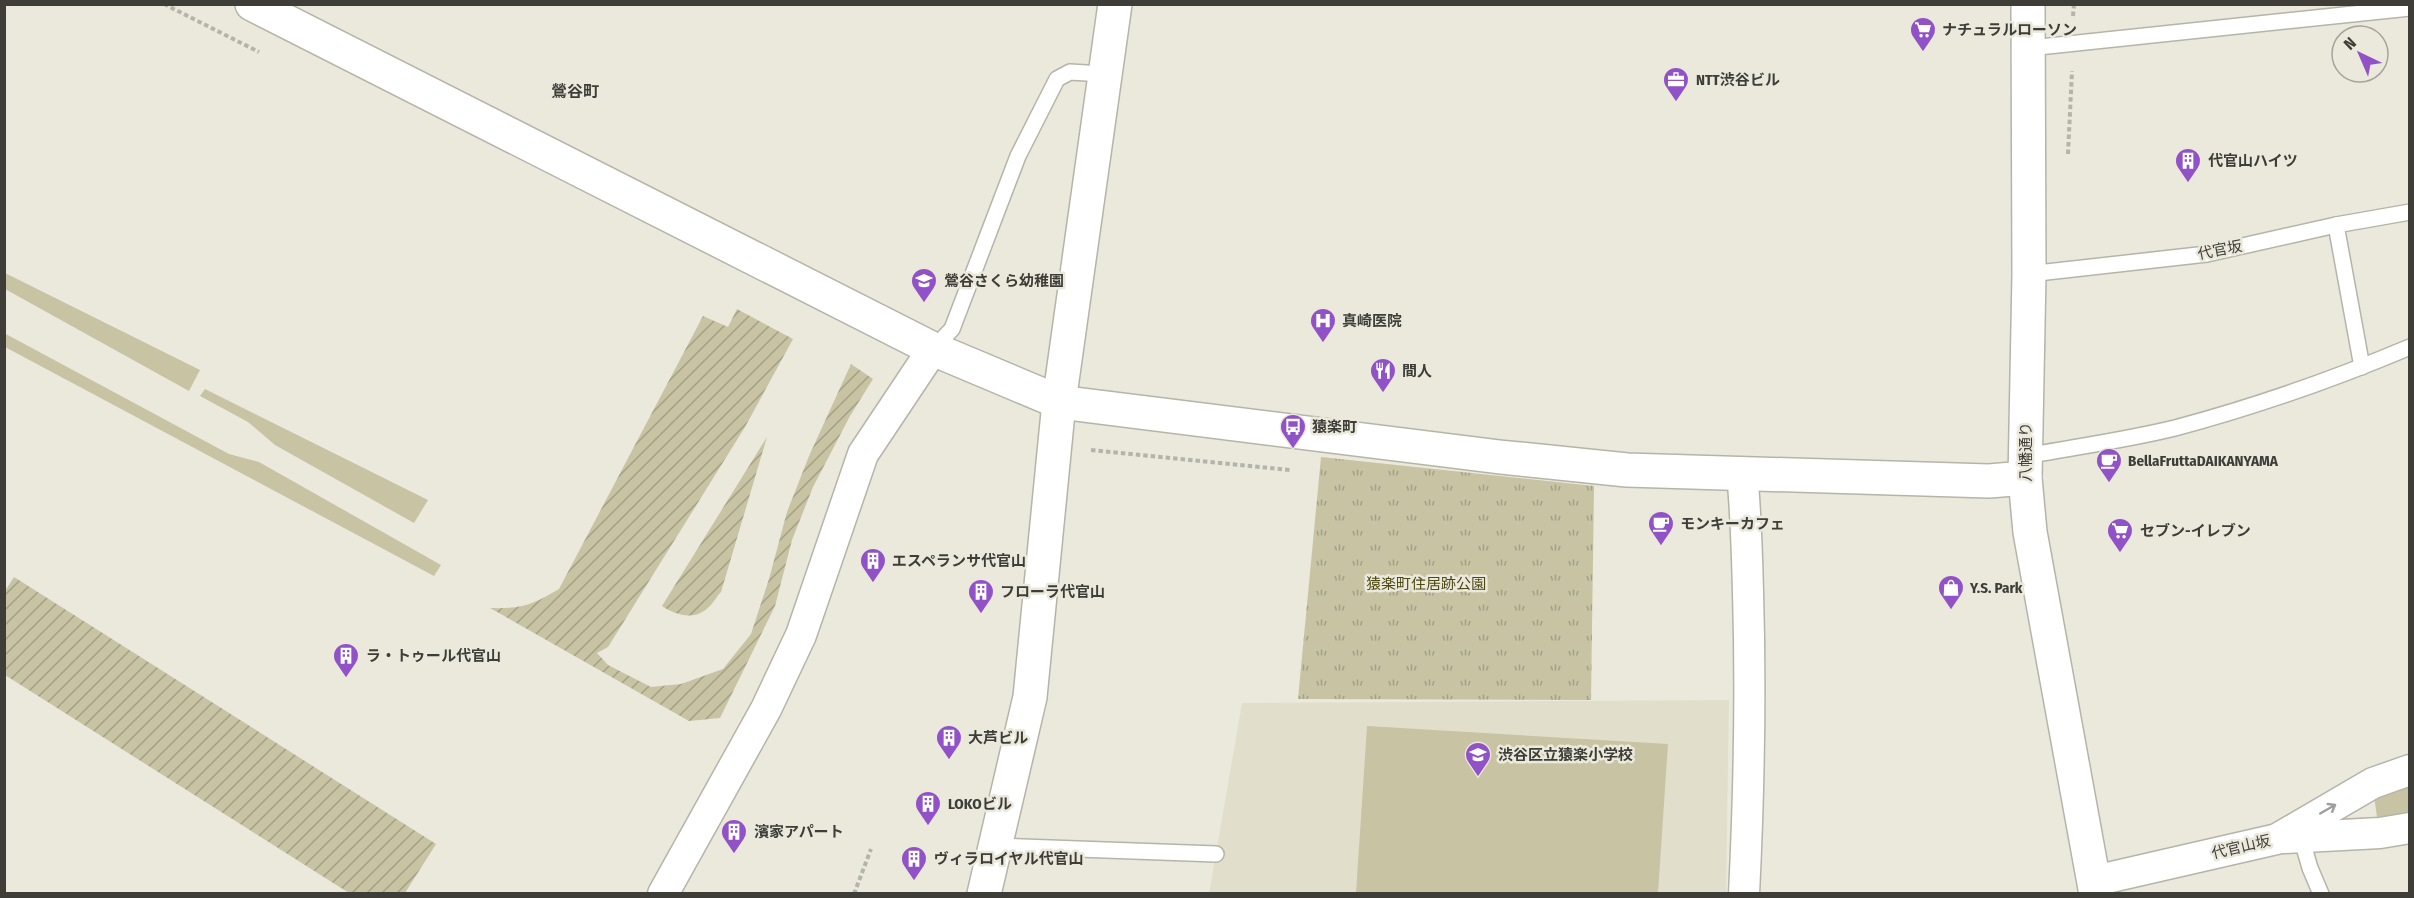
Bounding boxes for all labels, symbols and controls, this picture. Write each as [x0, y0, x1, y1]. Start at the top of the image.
supermarket icon: ナチュラルローソン [1908, 15, 1938, 53]
place label: ナチュラルローソン [1942, 21, 2077, 39]
north arrow [2330, 24, 2390, 84]
text: N [2340, 33, 2360, 54]
office icon: NTT渋谷ビル [1661, 65, 1691, 103]
place label: NTT渋谷ビル [1696, 71, 1780, 89]
district label: 鶯谷町 [551, 82, 599, 101]
building icon: 代官山ハイツ [2173, 146, 2203, 184]
place label: 代官山ハイツ [2208, 152, 2298, 170]
street label: 代官坂 [2196, 237, 2244, 263]
school or university icon: 鶯谷さくら幼稚園 [909, 266, 939, 304]
place label: 鶯谷さくら幼稚園 [944, 272, 1064, 290]
hospital icon: 真崎医院 [1308, 306, 1338, 344]
place label: 真崎医院 [1342, 312, 1402, 330]
restaurant icon: 間人 [1368, 356, 1398, 394]
place label: 間人 [1402, 362, 1432, 380]
bus stop icon: 猿楽町 [1278, 412, 1308, 450]
place label: 猿楽町 [1312, 418, 1357, 436]
street label: 八幡通り [2017, 422, 2035, 482]
cafe icon: BellaFruttaDAIKANYAMA [2094, 446, 2124, 484]
place label: BellaFruttaDAIKANYAMA [2128, 452, 2279, 470]
cafe icon: モンキーカフェ [1646, 509, 1676, 547]
place label: モンキーカフェ [1680, 515, 1785, 533]
supermarket icon: セブン-イレブン [2105, 516, 2135, 554]
place label: セブン-イレブン [2140, 522, 2251, 540]
building icon: エスペランサ代官山 [858, 546, 888, 584]
place label: エスペランサ代官山 [892, 552, 1026, 570]
shop icon: Y.S. Park [1936, 573, 1966, 611]
park label: 猿楽町住居跡公園 [1366, 575, 1486, 593]
building icon: フローラ代官山 [966, 577, 996, 615]
place label: Y.S. Park [1969, 579, 2023, 597]
place label: フローラ代官山 [1000, 583, 1105, 601]
building icon: ラ・トゥール代官山 [331, 641, 361, 679]
place label: ラ・トゥール代官山 [366, 647, 501, 665]
building icon: 大芦ビル [934, 723, 964, 761]
place label: 大芦ビル [968, 729, 1028, 747]
school or university icon: 渋谷区立猿楽小学校 [1463, 740, 1493, 778]
place label: 渋谷区立猿楽小学校 [1498, 746, 1633, 764]
building icon: LOKOビル [913, 789, 943, 827]
place label: LOKOビル [948, 795, 1012, 813]
one-way arrow [2319, 803, 2336, 815]
building icon: 濱家アパート [719, 817, 749, 855]
place label: 濱家アパート [754, 823, 844, 841]
street label: 代官山坂 [2210, 831, 2272, 863]
building icon: ヴィラロイヤル代官山 [899, 844, 929, 882]
place label: ヴィラロイヤル代官山 [934, 850, 1084, 868]

